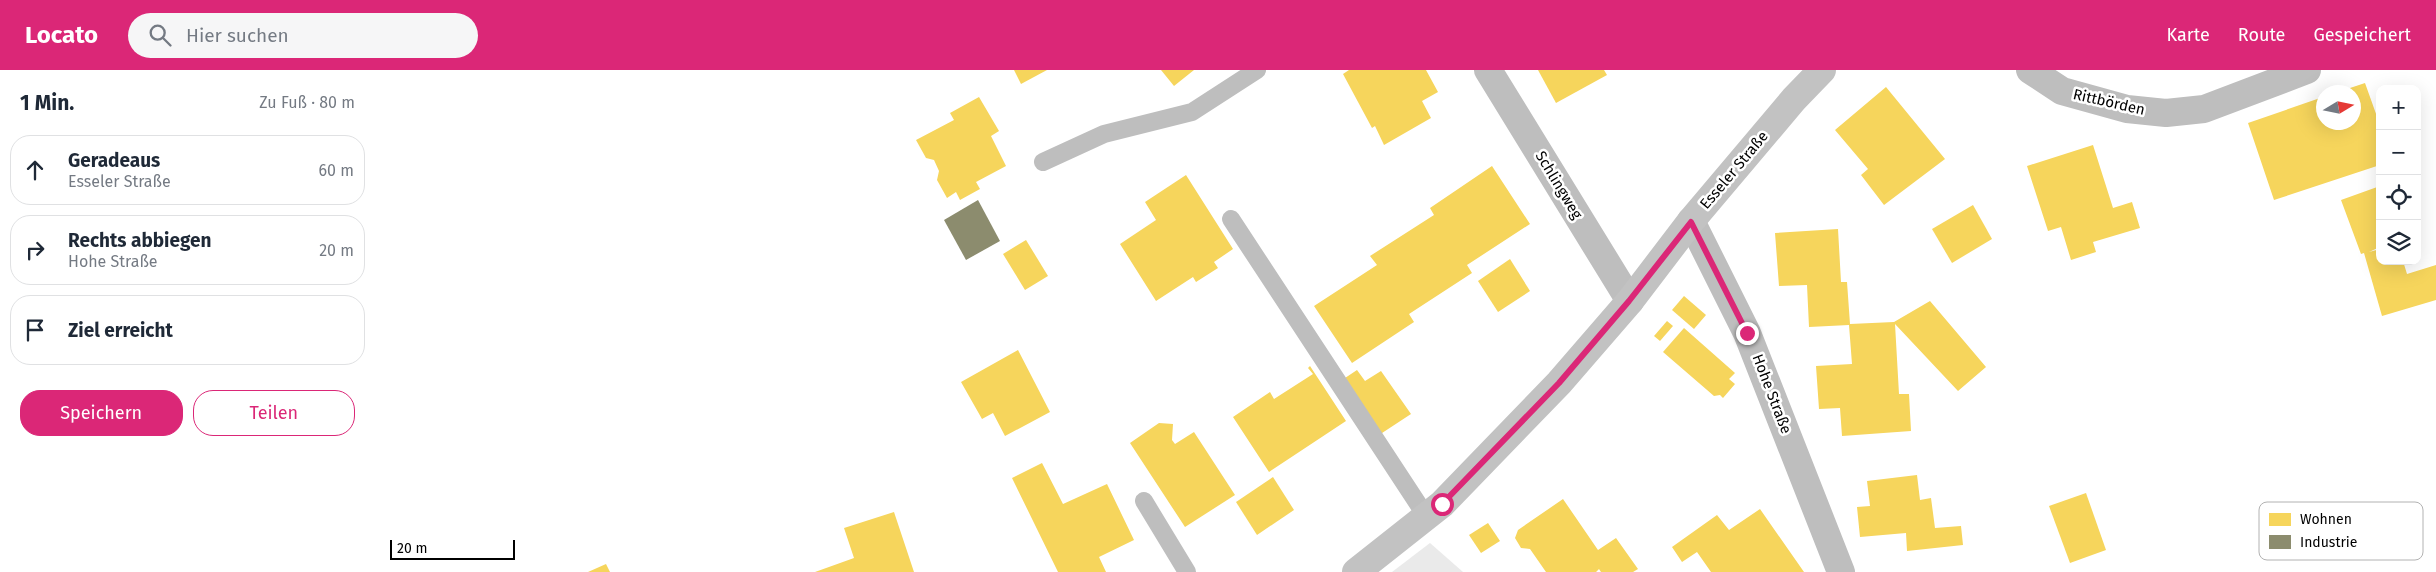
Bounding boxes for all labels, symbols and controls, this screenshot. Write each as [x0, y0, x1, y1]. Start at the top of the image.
search box [128, 13, 478, 58]
text: Locato [25, 21, 98, 49]
icon: search [146, 21, 174, 49]
text: Hier suchen [186, 24, 289, 47]
text: Karte [2167, 24, 2210, 46]
text: Route [2238, 24, 2285, 46]
text: Gespeichert [2313, 24, 2411, 46]
street label: Rittbörden [2071, 85, 2147, 119]
north arrow [2316, 85, 2361, 130]
map controls [2376, 85, 2421, 265]
button: + [2376, 85, 2421, 130]
text: 1 Min. [20, 90, 74, 116]
text: Zu Fuß · 80 m [259, 93, 355, 112]
street label: Esseler Straße [1696, 127, 1772, 213]
button: − [2376, 130, 2421, 175]
street label: Schlingweg [1532, 148, 1586, 222]
text: Geradeaus [68, 149, 160, 172]
icon: ahead [21, 156, 49, 184]
text: 60 m [319, 161, 354, 180]
text: Esseler Straße [68, 172, 171, 191]
button: locate [2376, 175, 2421, 220]
button: layers [2376, 220, 2421, 265]
text: Rechts abbiegen [68, 229, 211, 252]
icon: right [21, 236, 49, 264]
text: 20 m [319, 241, 354, 260]
text: Hohe Straße [68, 252, 158, 271]
icon: arrive [21, 316, 49, 344]
text: Ziel erreicht [68, 319, 173, 342]
route end [1736, 322, 1759, 345]
street label: Hohe Straße [1749, 352, 1795, 436]
button: Speichern [20, 390, 183, 436]
button: Teilen [193, 390, 355, 436]
route start [1431, 493, 1454, 516]
legend [2259, 502, 2423, 560]
text: Wohnen [2300, 511, 2352, 528]
text: Industrie [2300, 534, 2357, 551]
scale bar [390, 537, 515, 560]
text: 20 m [397, 540, 427, 557]

